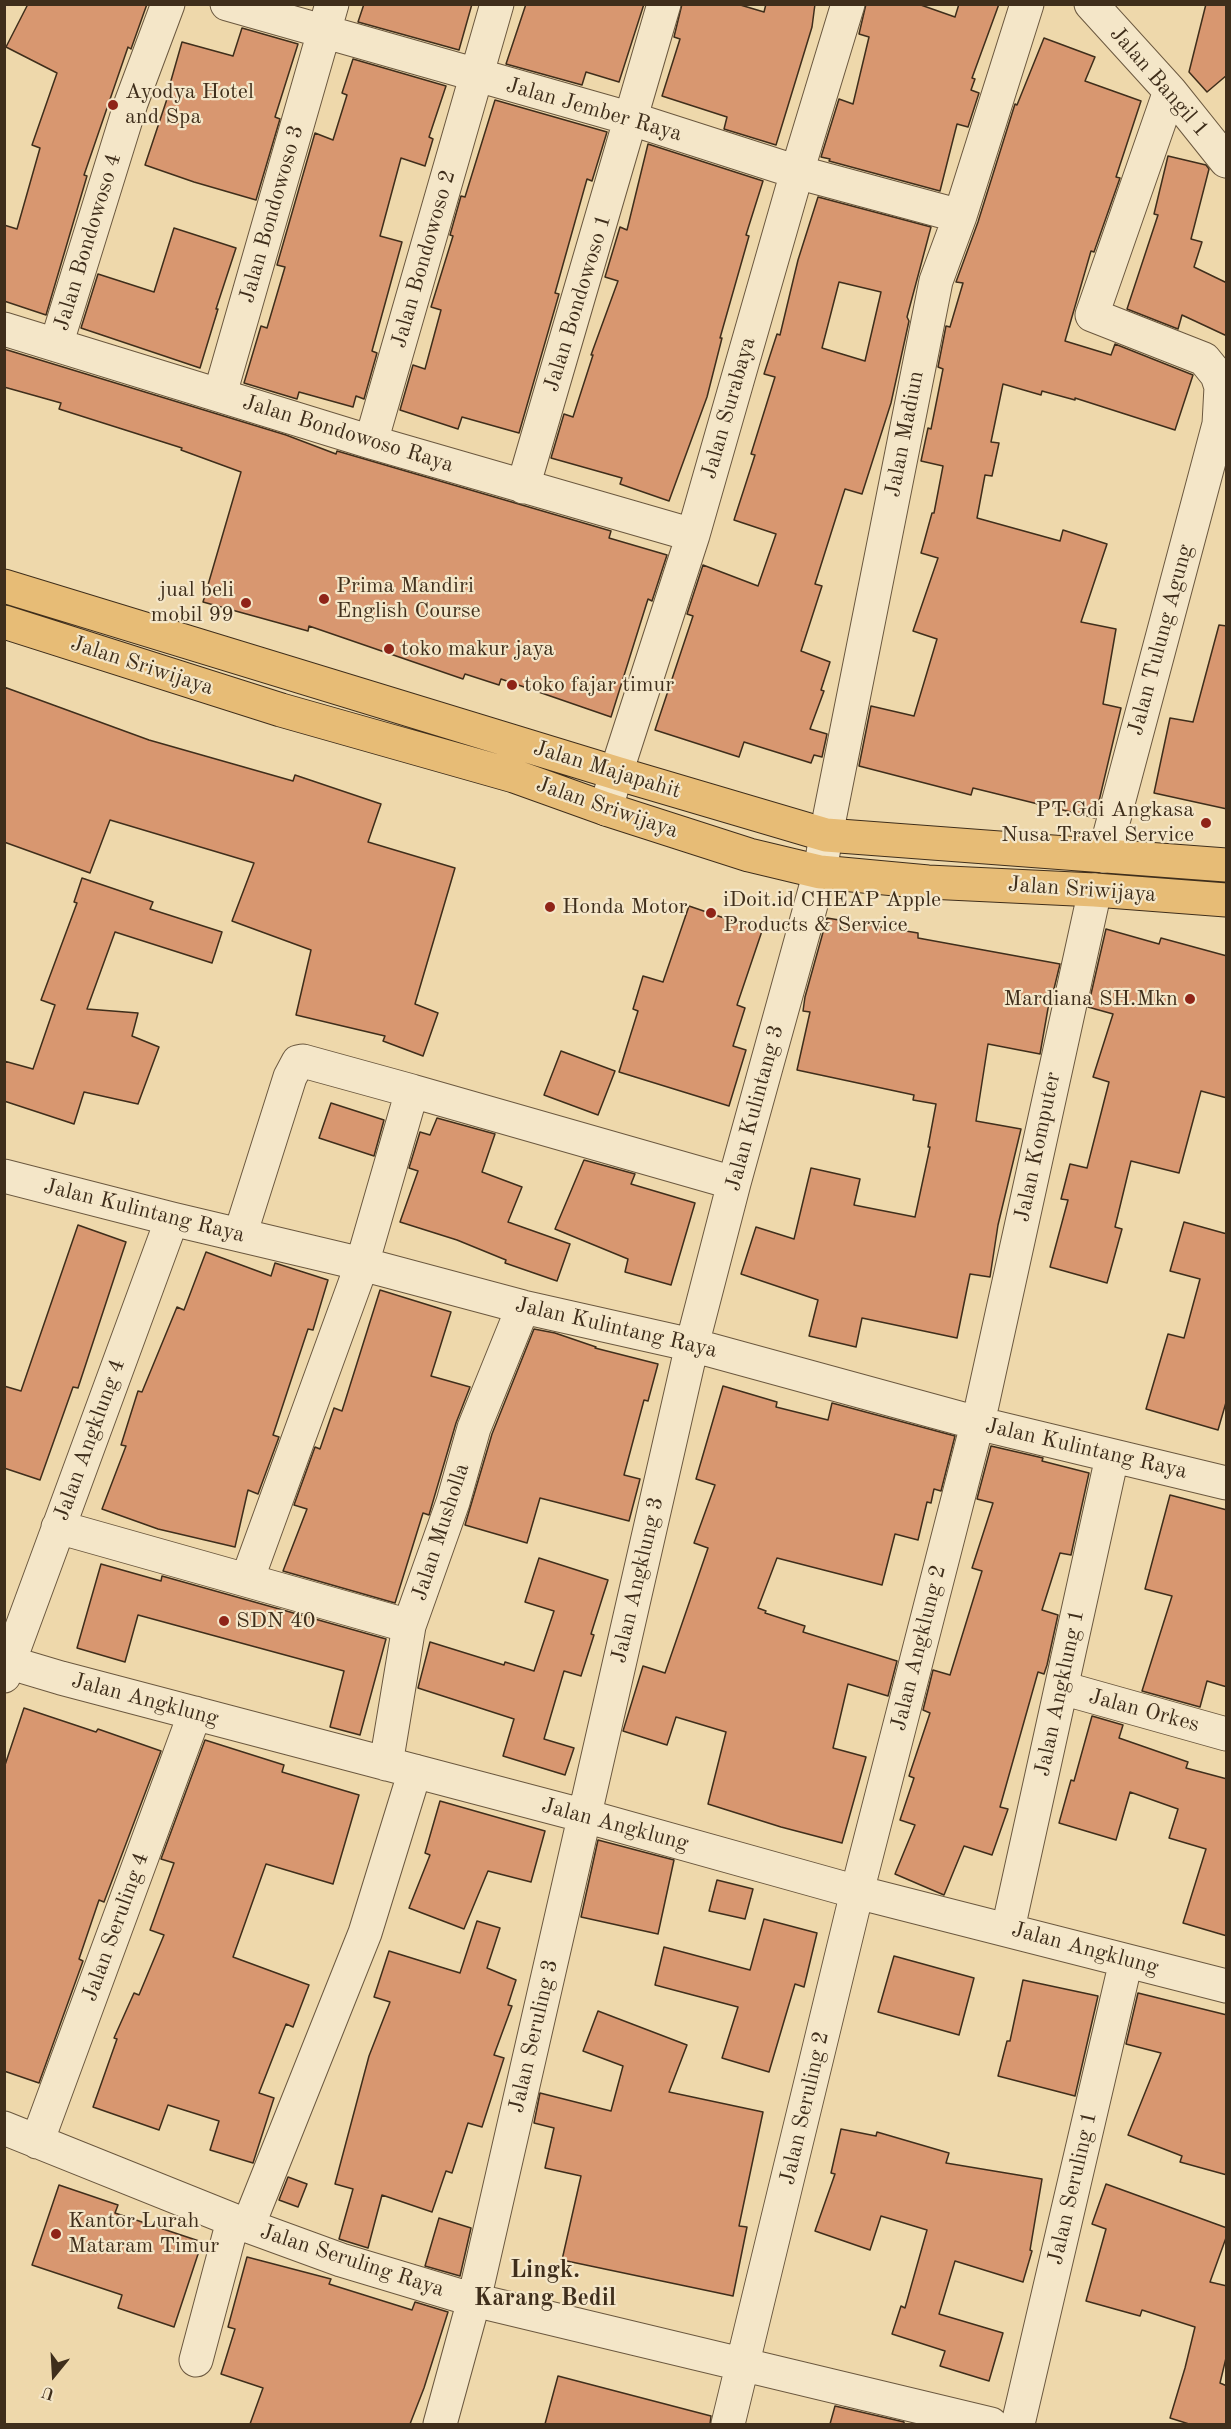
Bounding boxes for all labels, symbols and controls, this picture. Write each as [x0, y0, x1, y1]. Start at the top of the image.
street label: Jalan Bangil 1 [1104, 21, 1214, 143]
street label: Jalan Jember Raya [503, 72, 685, 148]
place label: Ayodya Hotel and Spa [125, 79, 254, 130]
marker: Ayodya Hotel and Spa [106, 98, 120, 112]
street label: Jalan Bondowoso 3 [234, 122, 310, 306]
street label: Jalan Bondowoso 4 [48, 150, 128, 334]
street label: Jalan Bondowoso 2 [386, 167, 462, 351]
street label: Jalan Bondowoso 1 [538, 211, 618, 395]
street label: Jalan Surabaya [696, 334, 762, 482]
street label: Jalan Madiun [880, 369, 930, 499]
street label: Jalan Bondowoso Raya [239, 389, 457, 479]
street label: Jalan Tulung Agung [1123, 542, 1199, 738]
place label: Prima Mandiri English Course [336, 573, 481, 624]
place label: jual beli mobil 99 [151, 577, 234, 628]
marker: Prima Mandiri English Course [317, 592, 331, 606]
marker: jual beli mobil 99 [239, 596, 253, 610]
street label: Jalan Sriwijaya [67, 630, 217, 702]
place label: toko makur jaya [401, 636, 554, 662]
marker: toko makur jaya [382, 642, 396, 656]
place label: toko fajar timur [524, 672, 674, 698]
marker: toko fajar timur [505, 678, 519, 692]
street label: Jalan Majapahit [530, 735, 684, 805]
street label: Jalan Sriwijaya [532, 771, 682, 845]
place label: PT.Gdi Angkasa Nusa Travel Service [1001, 797, 1194, 848]
marker: PT.Gdi Angkasa Nusa Travel Service [1199, 816, 1213, 830]
street label: Jalan Sriwijaya [1007, 872, 1157, 908]
place label: iDoit.id CHEAP Apple Products & Service [723, 887, 941, 938]
place label: Honda Motor [562, 894, 688, 920]
marker: Honda Motor [543, 900, 557, 914]
marker: iDoit.id CHEAP Apple Products & Service [704, 906, 718, 920]
place label: Mardiana SH.Mkn [1004, 986, 1178, 1012]
marker: Mardiana SH.Mkn [1183, 992, 1197, 1006]
street label: Jalan Kulintang 3 [720, 1022, 790, 1194]
street label: Jalan Komputer [1009, 1070, 1067, 1224]
street label: Jalan Kulintang Raya [41, 1173, 247, 1249]
street label: Jalan Kulintang Raya [513, 1292, 719, 1364]
street label: Jalan Angklung 4 [49, 1356, 131, 1524]
street label: Jalan Kulintang Raya [983, 1413, 1189, 1485]
street label: Jalan Musholla [406, 1460, 476, 1604]
street label: Jalan Angklung 3 [606, 1494, 670, 1666]
street label: Jalan Angklung 2 [886, 1562, 952, 1734]
street label: Jalan Angklung 1 [1029, 1607, 1091, 1779]
place label: SDN 40 [236, 1608, 315, 1634]
marker: SDN 40 [217, 1614, 231, 1628]
street label: Jalan Angklung [69, 1668, 221, 1732]
street label: Jalan Orkes [1086, 1684, 1202, 1738]
street label: Jalan Angklung [539, 1793, 691, 1857]
street label: Jalan Seruling 4 [77, 1849, 155, 2005]
street label: Jalan Angklung [1009, 1917, 1161, 1981]
street label: Jalan Seruling 3 [504, 1957, 564, 2115]
street label: Jalan Seruling 2 [775, 2029, 835, 2187]
street label: Jalan Seruling 1 [1043, 2109, 1103, 2267]
place label: Kantor Lurah Mataram Timur [68, 2208, 219, 2260]
street label: Jalan Seruling Raya [257, 2219, 447, 2303]
marker: Kantor Lurah Mataram Timur [49, 2227, 63, 2241]
district label: Lingk. Karang Bedil [474, 2257, 616, 2313]
north arrow [24, 2345, 84, 2405]
text: U [40, 2383, 57, 2402]

